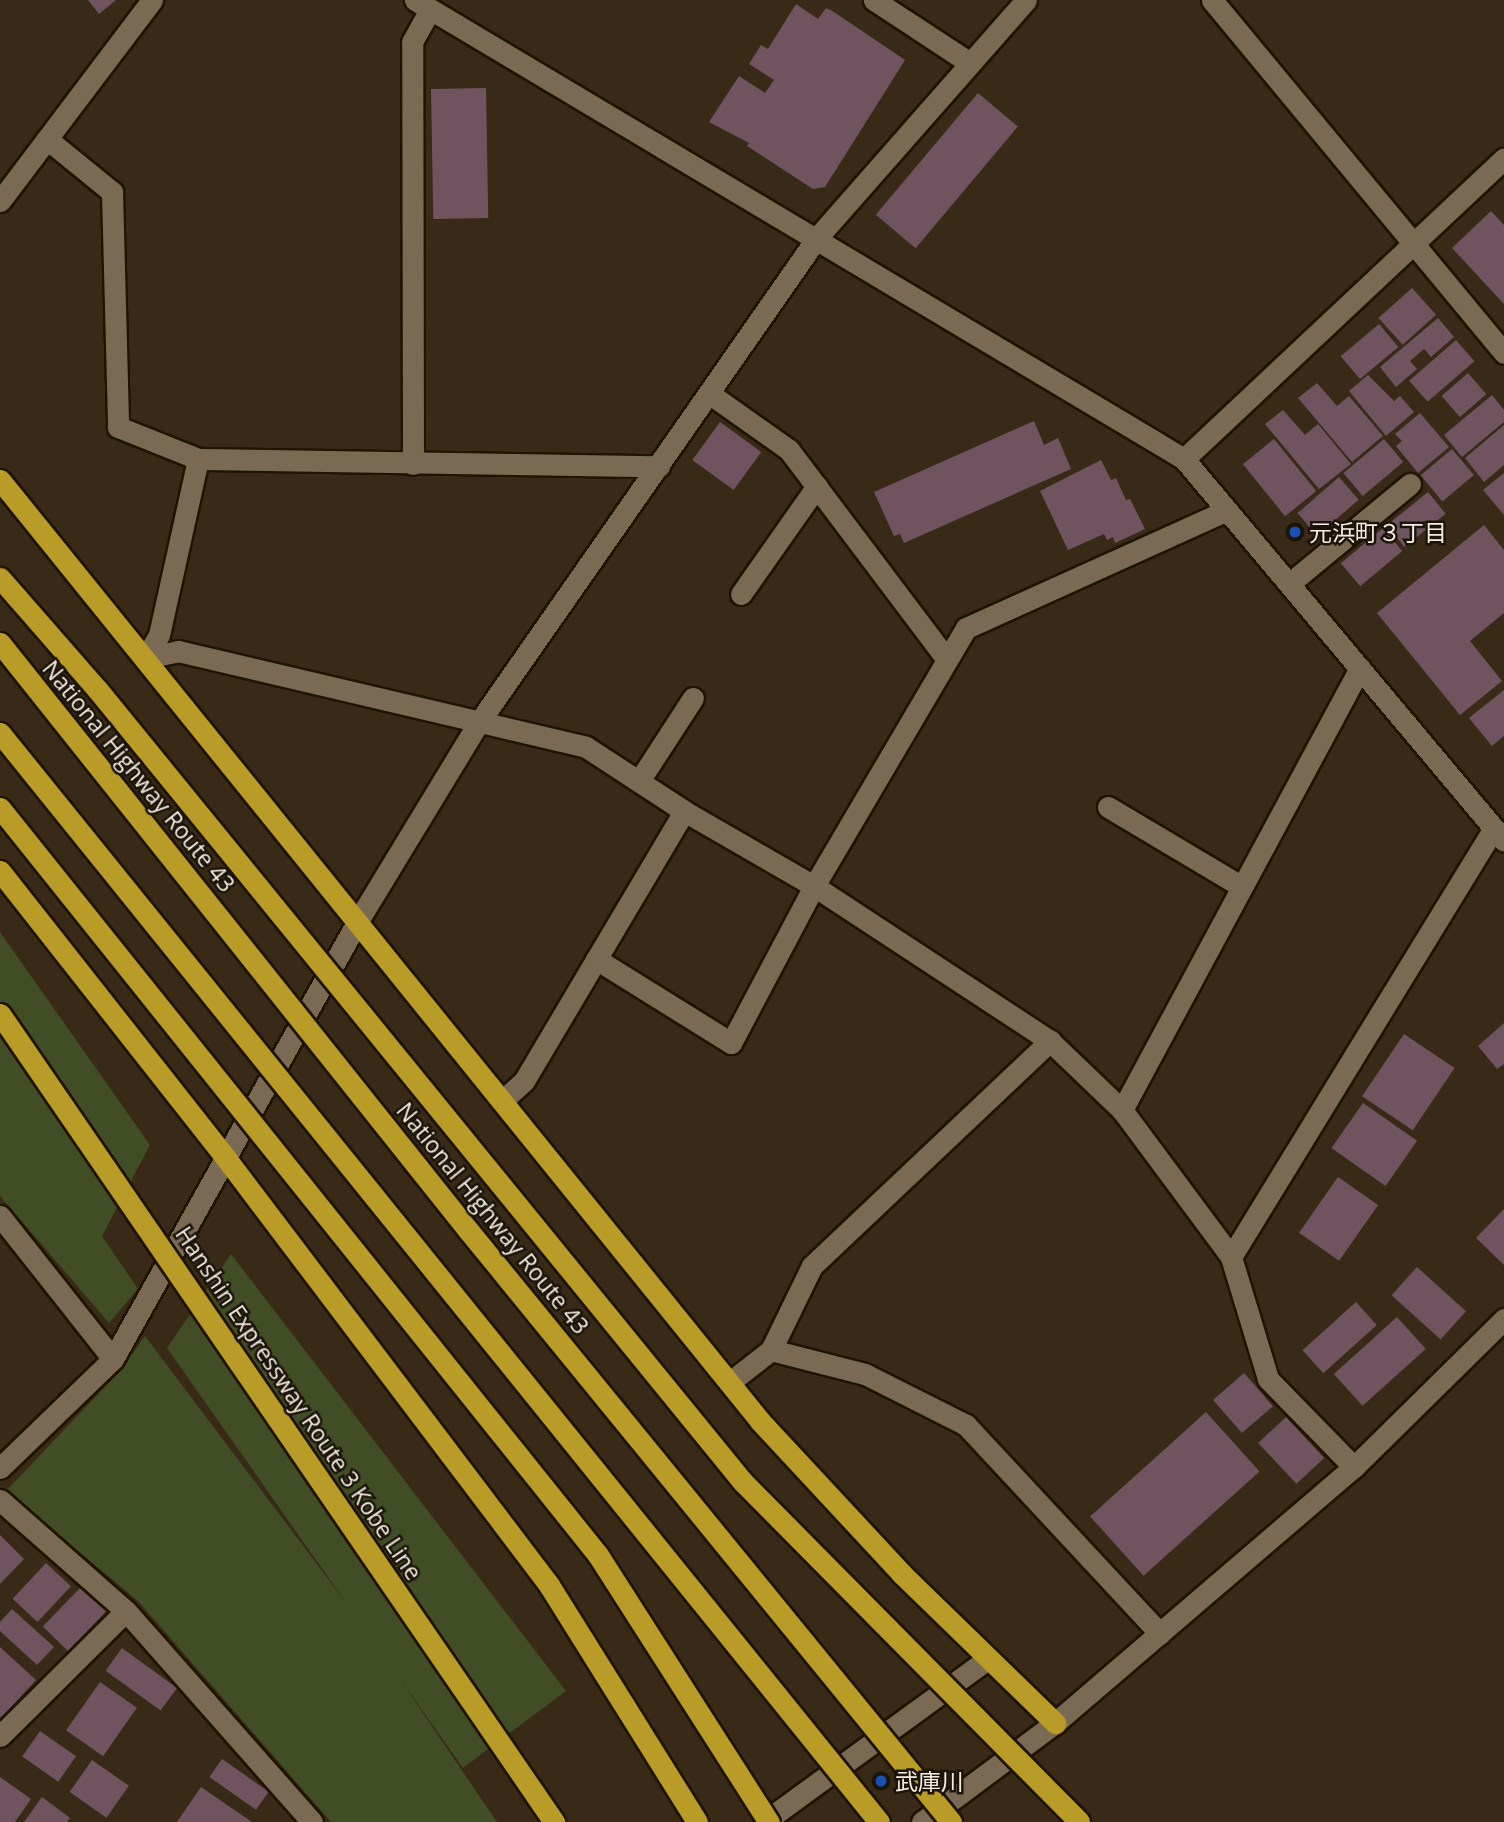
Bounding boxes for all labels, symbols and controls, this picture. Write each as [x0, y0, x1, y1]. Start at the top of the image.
place label: 元浜町３丁目 [1309, 518, 1447, 546]
marker: 元浜町３丁目 [1287, 524, 1303, 540]
street label: National Highway Route 43 [37, 655, 241, 897]
street label: National Highway Route 43 [391, 1097, 595, 1339]
street label: Hanshin Expressway Route 3 Kobe Line [170, 1221, 428, 1585]
place label: 武庫川 [895, 1767, 964, 1795]
marker: 武庫川 [873, 1773, 889, 1789]

